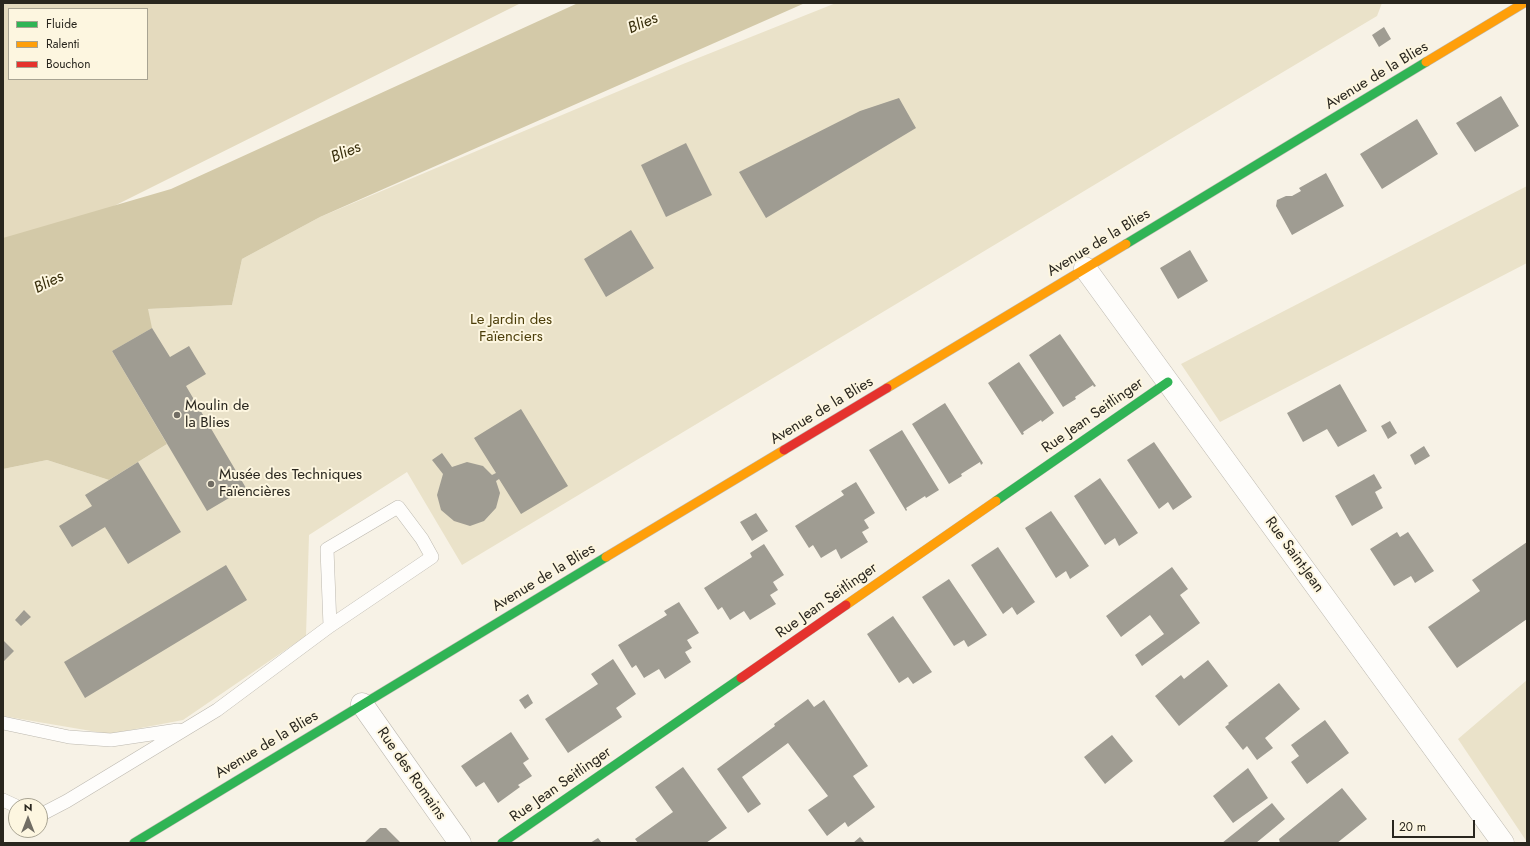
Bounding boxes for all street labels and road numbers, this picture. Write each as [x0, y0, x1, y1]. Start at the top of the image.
street label: Avenue de la Blies [1322, 38, 1432, 114]
street label: Avenue de la Blies [1044, 205, 1154, 281]
street label: Avenue de la Blies [767, 373, 877, 449]
street label: Rue Jean Seitlinger [1039, 374, 1147, 458]
street label: Rue Saint-Jean [1261, 514, 1327, 596]
street label: Avenue de la Blies [489, 540, 599, 616]
street label: Rue Jean Seitlinger [773, 559, 881, 643]
street label: Avenue de la Blies [212, 707, 322, 783]
street label: Rue des Romains [372, 724, 450, 824]
street label: Rue Jean Seitlinger [507, 743, 615, 827]

